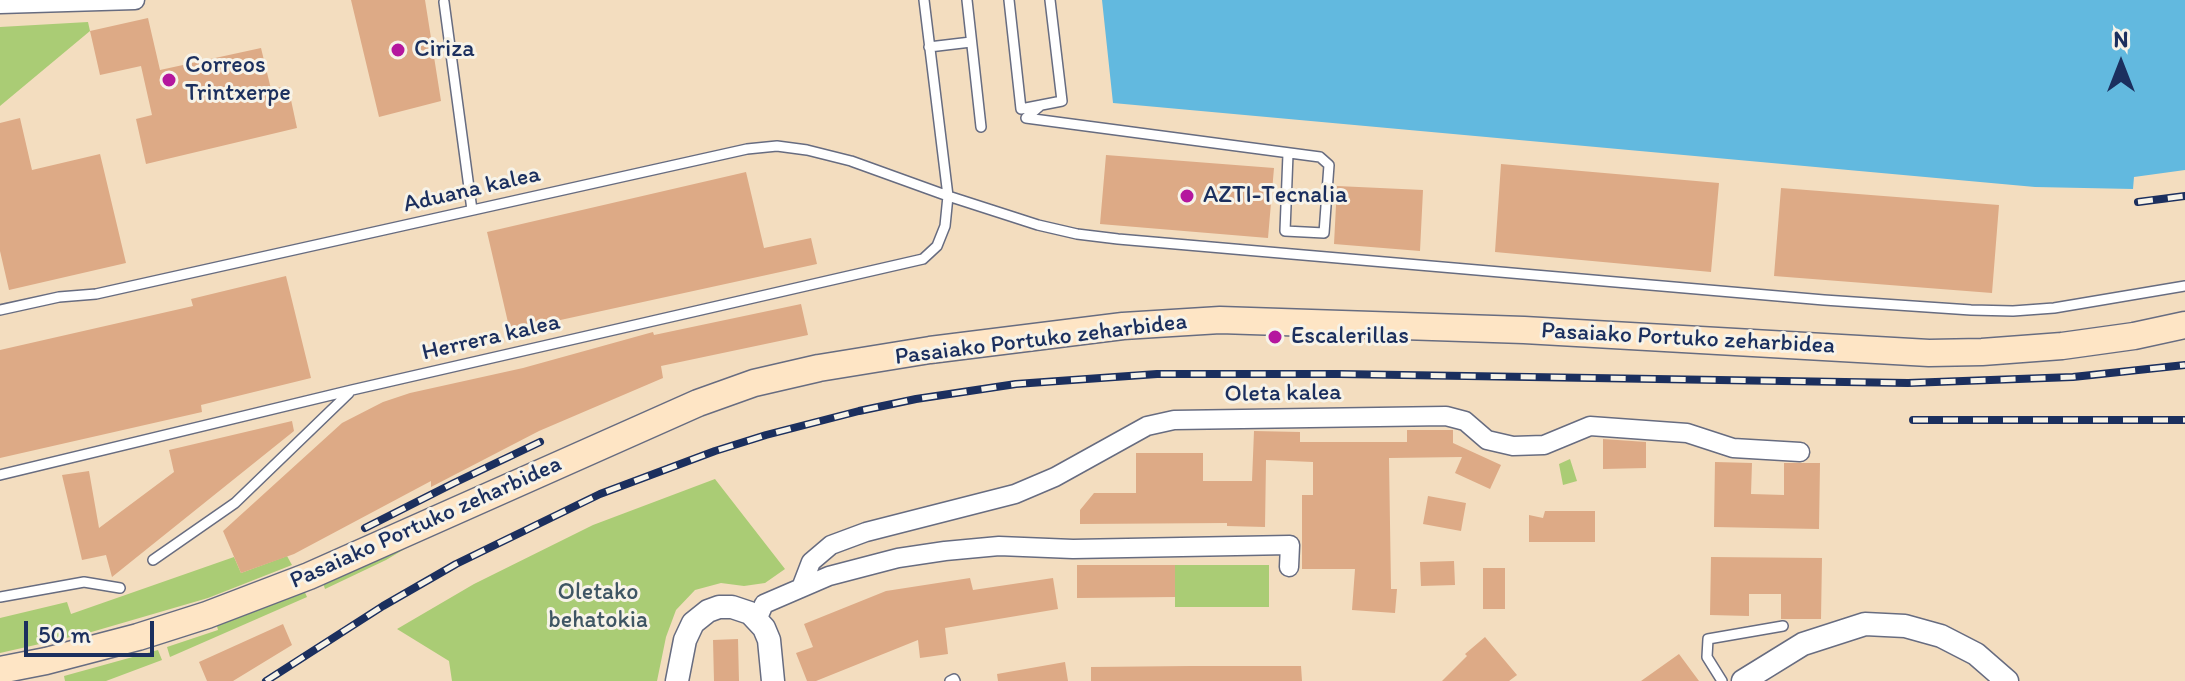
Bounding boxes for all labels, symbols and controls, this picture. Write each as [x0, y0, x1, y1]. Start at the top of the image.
north arrow [2081, 24, 2161, 104]
text: N [2114, 26, 2128, 53]
place label: Ciriza [414, 36, 475, 64]
marker: Ciriza [389, 41, 407, 59]
place label: Correos Trintxerpe [185, 52, 291, 108]
marker: Correos Trintxerpe [160, 71, 178, 89]
street label: Aduana kalea [401, 160, 543, 220]
place label: AZTI-Tecnalia [1203, 182, 1348, 210]
marker: AZTI-Tecnalia [1178, 187, 1196, 205]
street label: Herrera kalea [419, 308, 563, 368]
street label: Pasaiako Portuko zeharbidea [893, 308, 1189, 372]
street label: Pasaiako Portuko zeharbidea [1540, 317, 1836, 361]
place label: Escalerillas [1291, 323, 1409, 351]
marker: Escalerillas [1266, 328, 1284, 346]
street label: Oleta kalea [1224, 379, 1342, 409]
street label: Pasaiako Portuko zeharbidea [286, 450, 566, 596]
park label: Oletako behatokia [548, 579, 648, 635]
scale bar [28, 605, 158, 655]
text: 50 m [38, 620, 91, 649]

